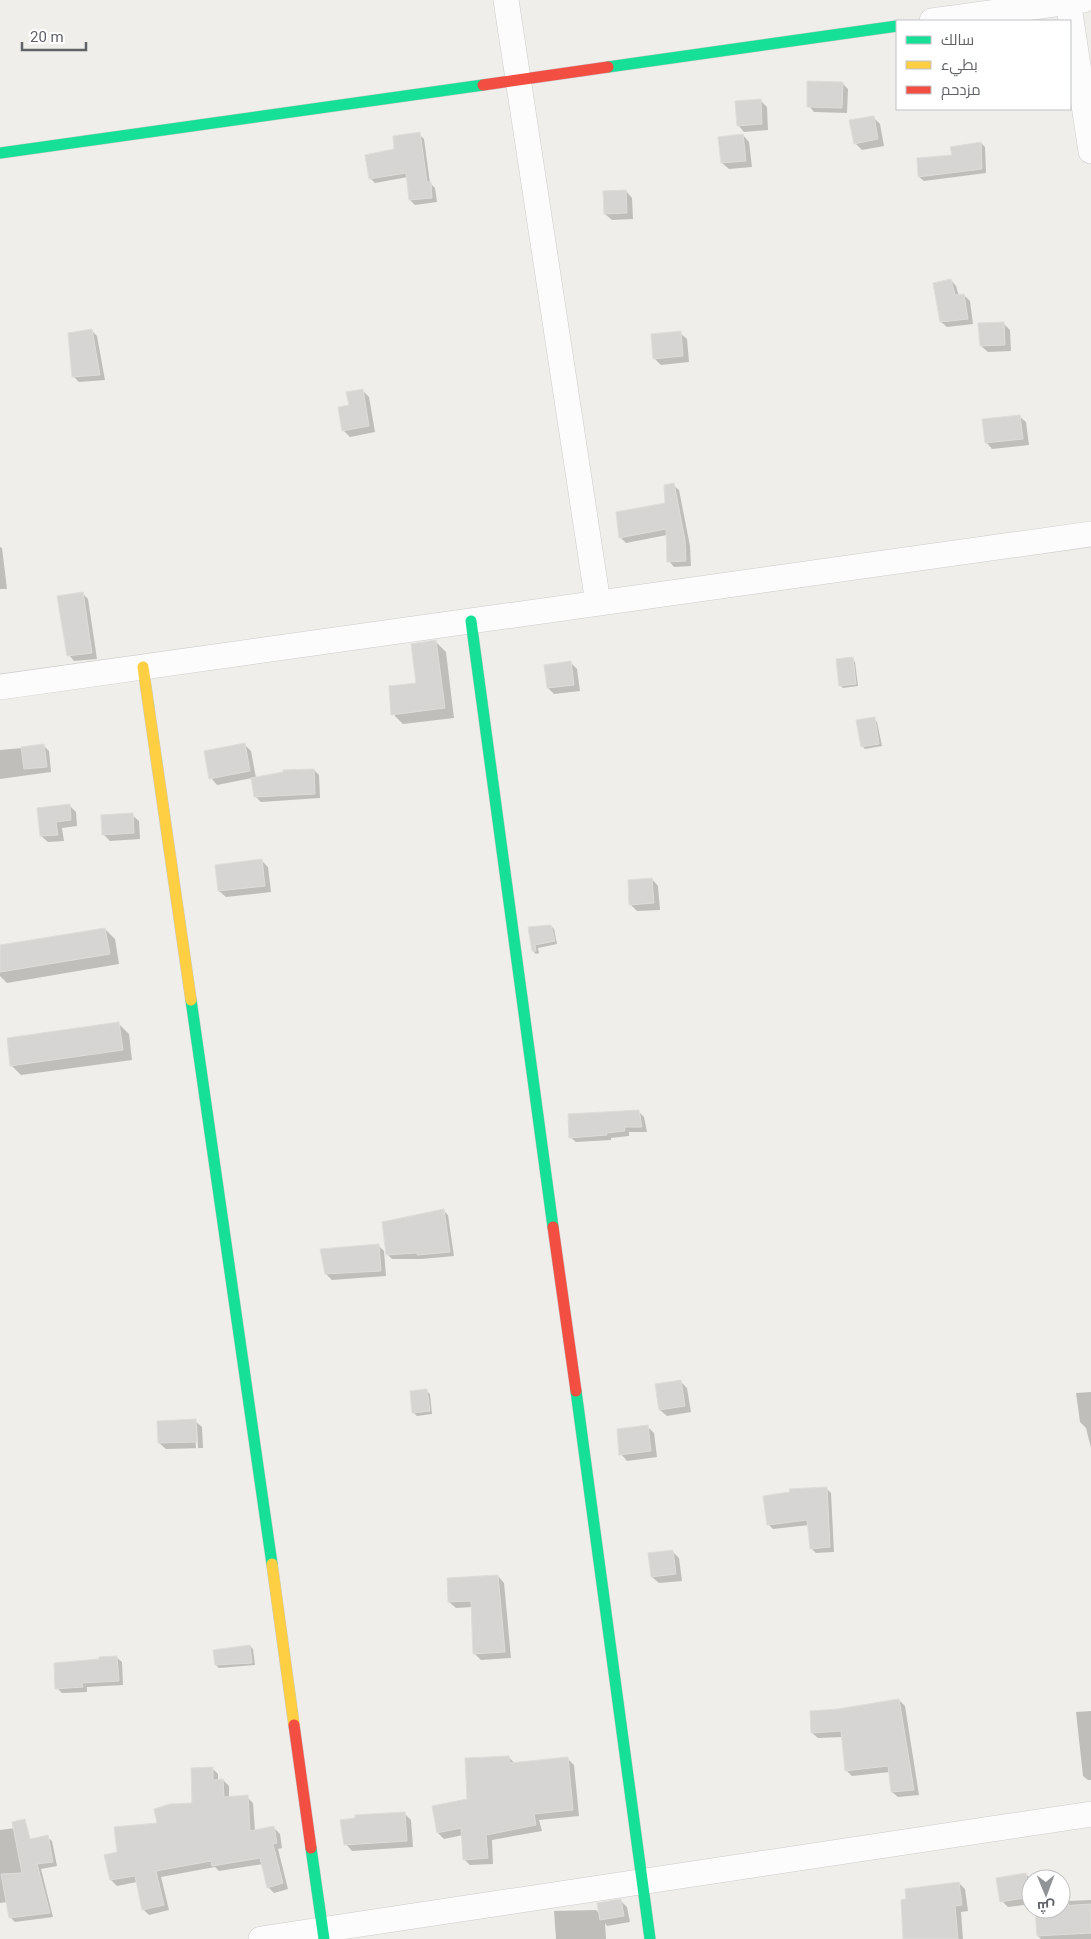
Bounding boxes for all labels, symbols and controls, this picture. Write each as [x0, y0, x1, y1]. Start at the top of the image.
scale bar [22, 20, 86, 52]
legend [896, 20, 1071, 110]
text: 20 m [30, 28, 64, 46]
text: سالك [941, 31, 974, 49]
text: بطيء [941, 56, 978, 77]
text: مزدحم [941, 81, 981, 100]
north arrow [1021, 1869, 1071, 1919]
text: ش [1037, 1898, 1055, 1915]

